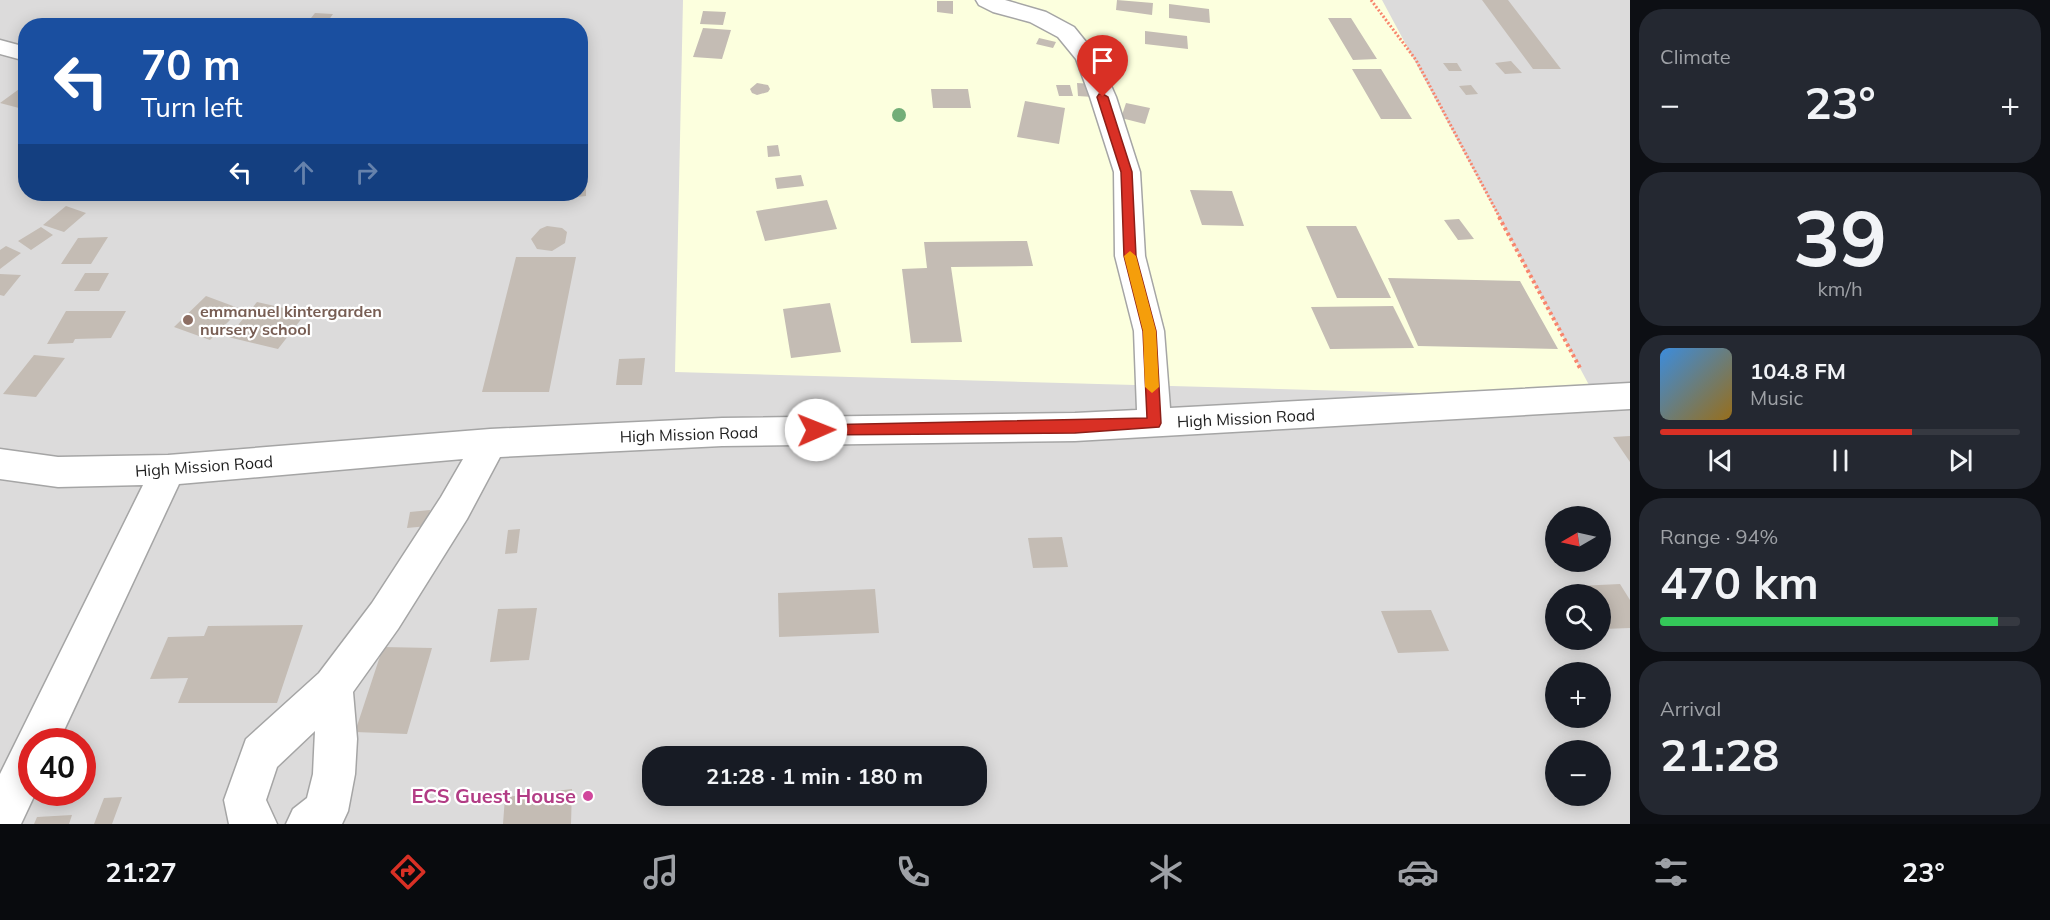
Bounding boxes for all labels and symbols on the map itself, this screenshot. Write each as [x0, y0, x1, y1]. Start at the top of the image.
pin [1077, 35, 1128, 97]
place label: emmanuel kintergarden nursery school [200, 301, 382, 339]
marker: emmanuel kintergarden nursery school [181, 313, 195, 327]
position arrow [784, 398, 848, 462]
street label: High Mission Road [1176, 404, 1316, 432]
street label: High Mission Road [619, 422, 759, 446]
street label: High Mission Road [134, 451, 274, 481]
north arrow [1545, 506, 1611, 572]
speed limit sign: 40 [18, 728, 96, 806]
place label: ECS Guest House [411, 783, 576, 808]
marker: ECS Guest House [581, 789, 595, 803]

